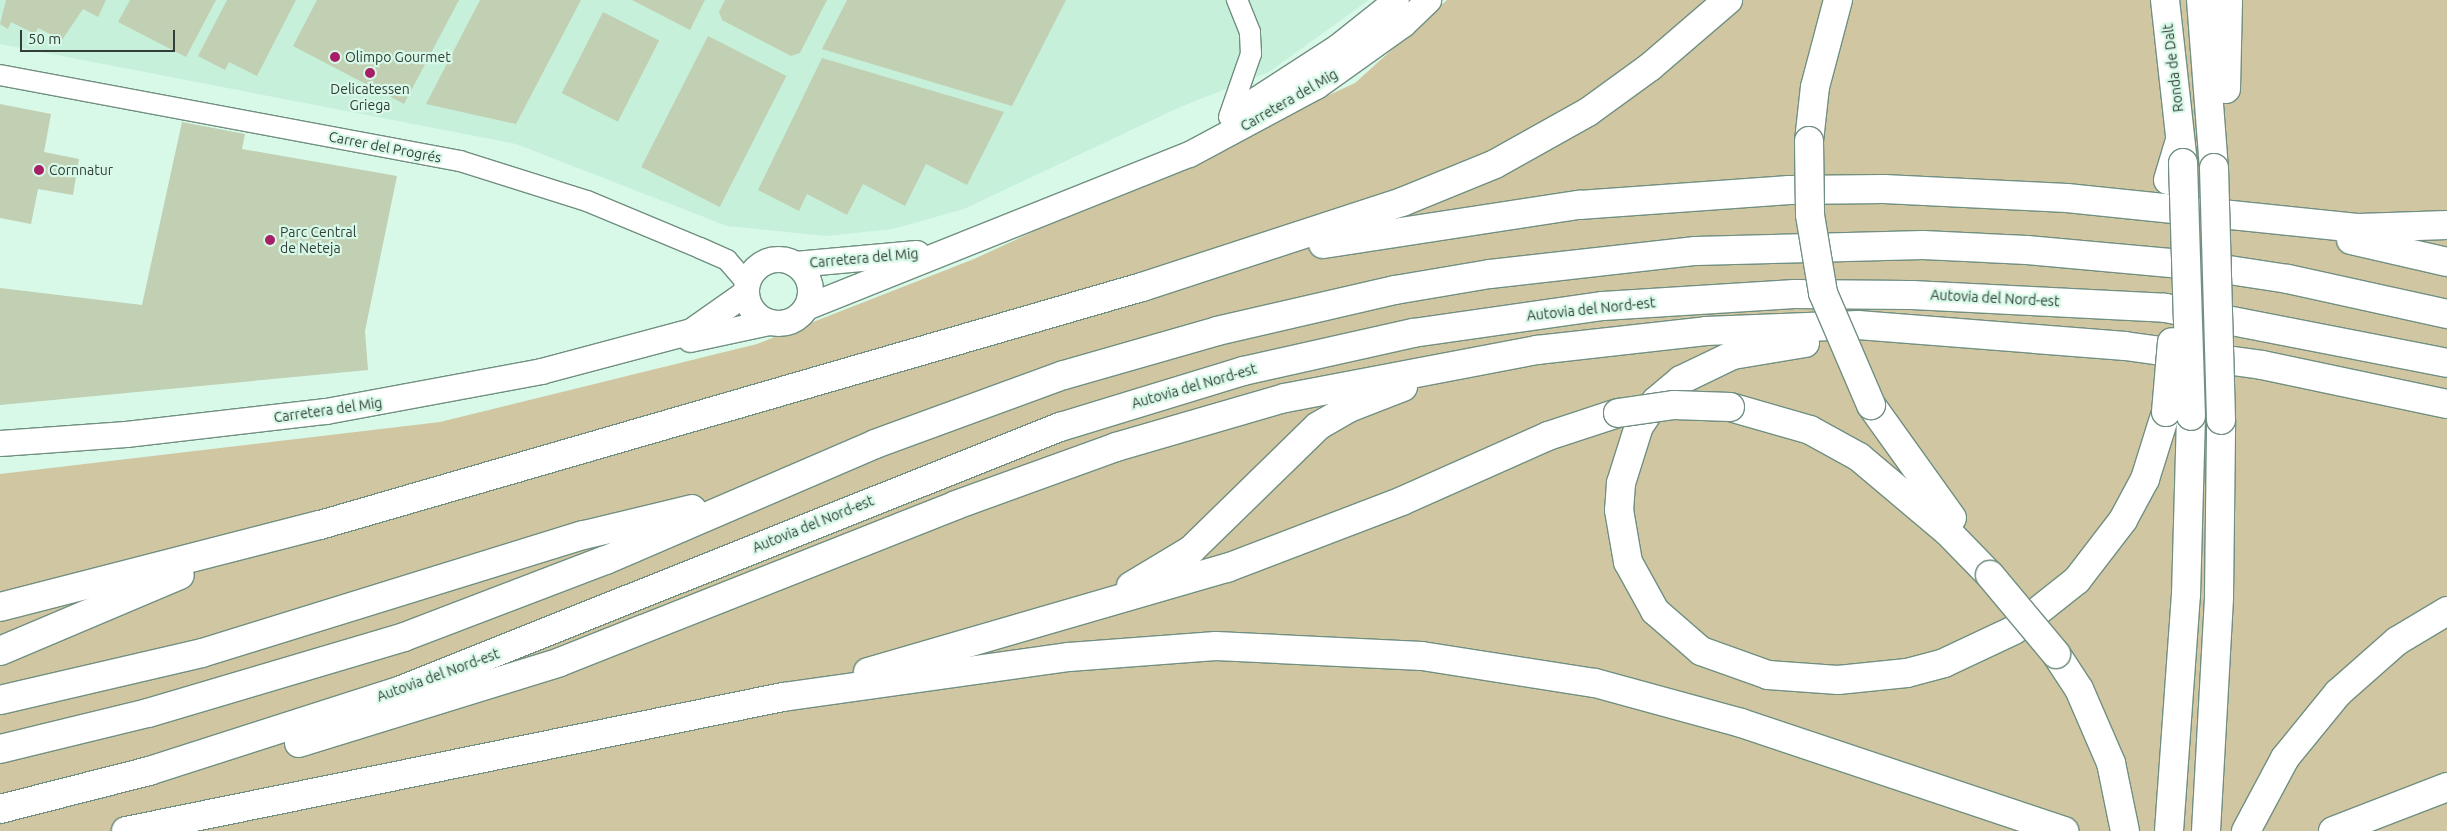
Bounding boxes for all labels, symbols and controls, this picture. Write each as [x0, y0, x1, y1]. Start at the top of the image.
scale bar [22, 20, 178, 52]
street label: Ronda de Dalt [2159, 23, 2187, 113]
text: 50 m [28, 30, 61, 47]
place label: Olimpo Gourmet [345, 49, 451, 65]
marker: Olimpo Gourmet [329, 51, 341, 63]
street label: Carretera del Mig [1237, 65, 1341, 135]
marker: Delicatessen Griega [364, 67, 376, 79]
place label: Delicatessen Griega [330, 81, 410, 114]
street label: Carrer del Progrés [327, 128, 443, 166]
place label: Cornnatur [49, 162, 113, 178]
marker: Cornnatur [33, 164, 45, 176]
place label: Parc Central de Neteja [280, 224, 356, 256]
marker: Parc Central de Neteja [264, 234, 276, 246]
street label: Carretera del Mig [809, 245, 919, 271]
street label: Autovia del Nord-est [1930, 286, 2060, 310]
street label: Autovia del Nord-est [1526, 294, 1656, 324]
street label: Autovia del Nord-est [1130, 360, 1258, 412]
street label: Carretera del Mig [273, 394, 383, 426]
street label: Autovia del Nord-est [750, 492, 876, 556]
street label: Autovia del Nord-est [374, 645, 502, 705]

